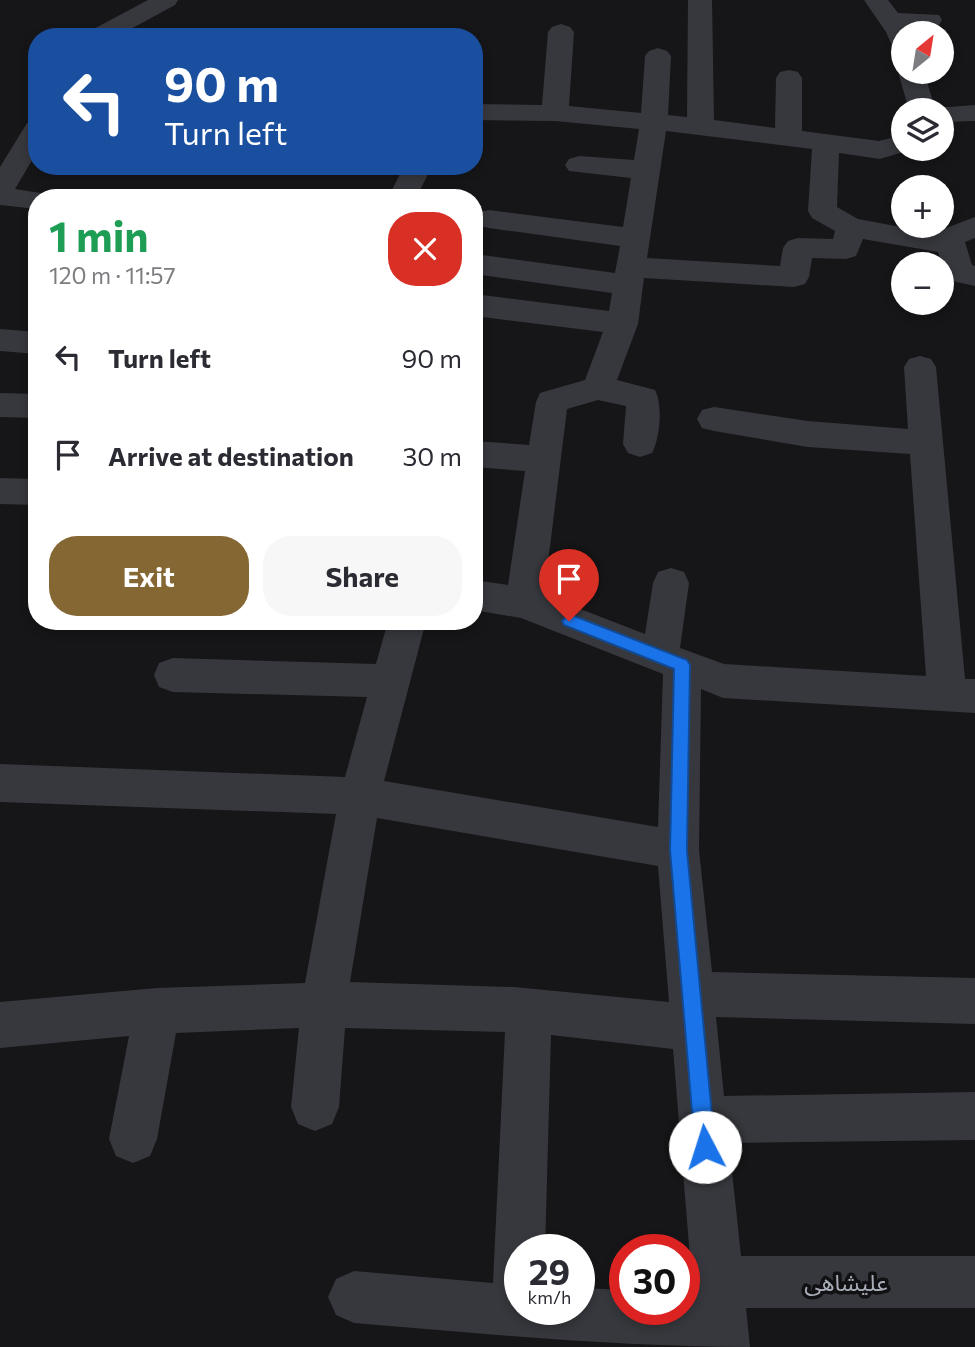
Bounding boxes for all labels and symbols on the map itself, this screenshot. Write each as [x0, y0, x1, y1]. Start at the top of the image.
north arrow [891, 21, 954, 84]
pin [539, 549, 599, 621]
position arrow [668, 1110, 742, 1184]
speed limit sign: 30 [609, 1234, 700, 1325]
street label: علیشاهی [804, 1268, 888, 1296]

